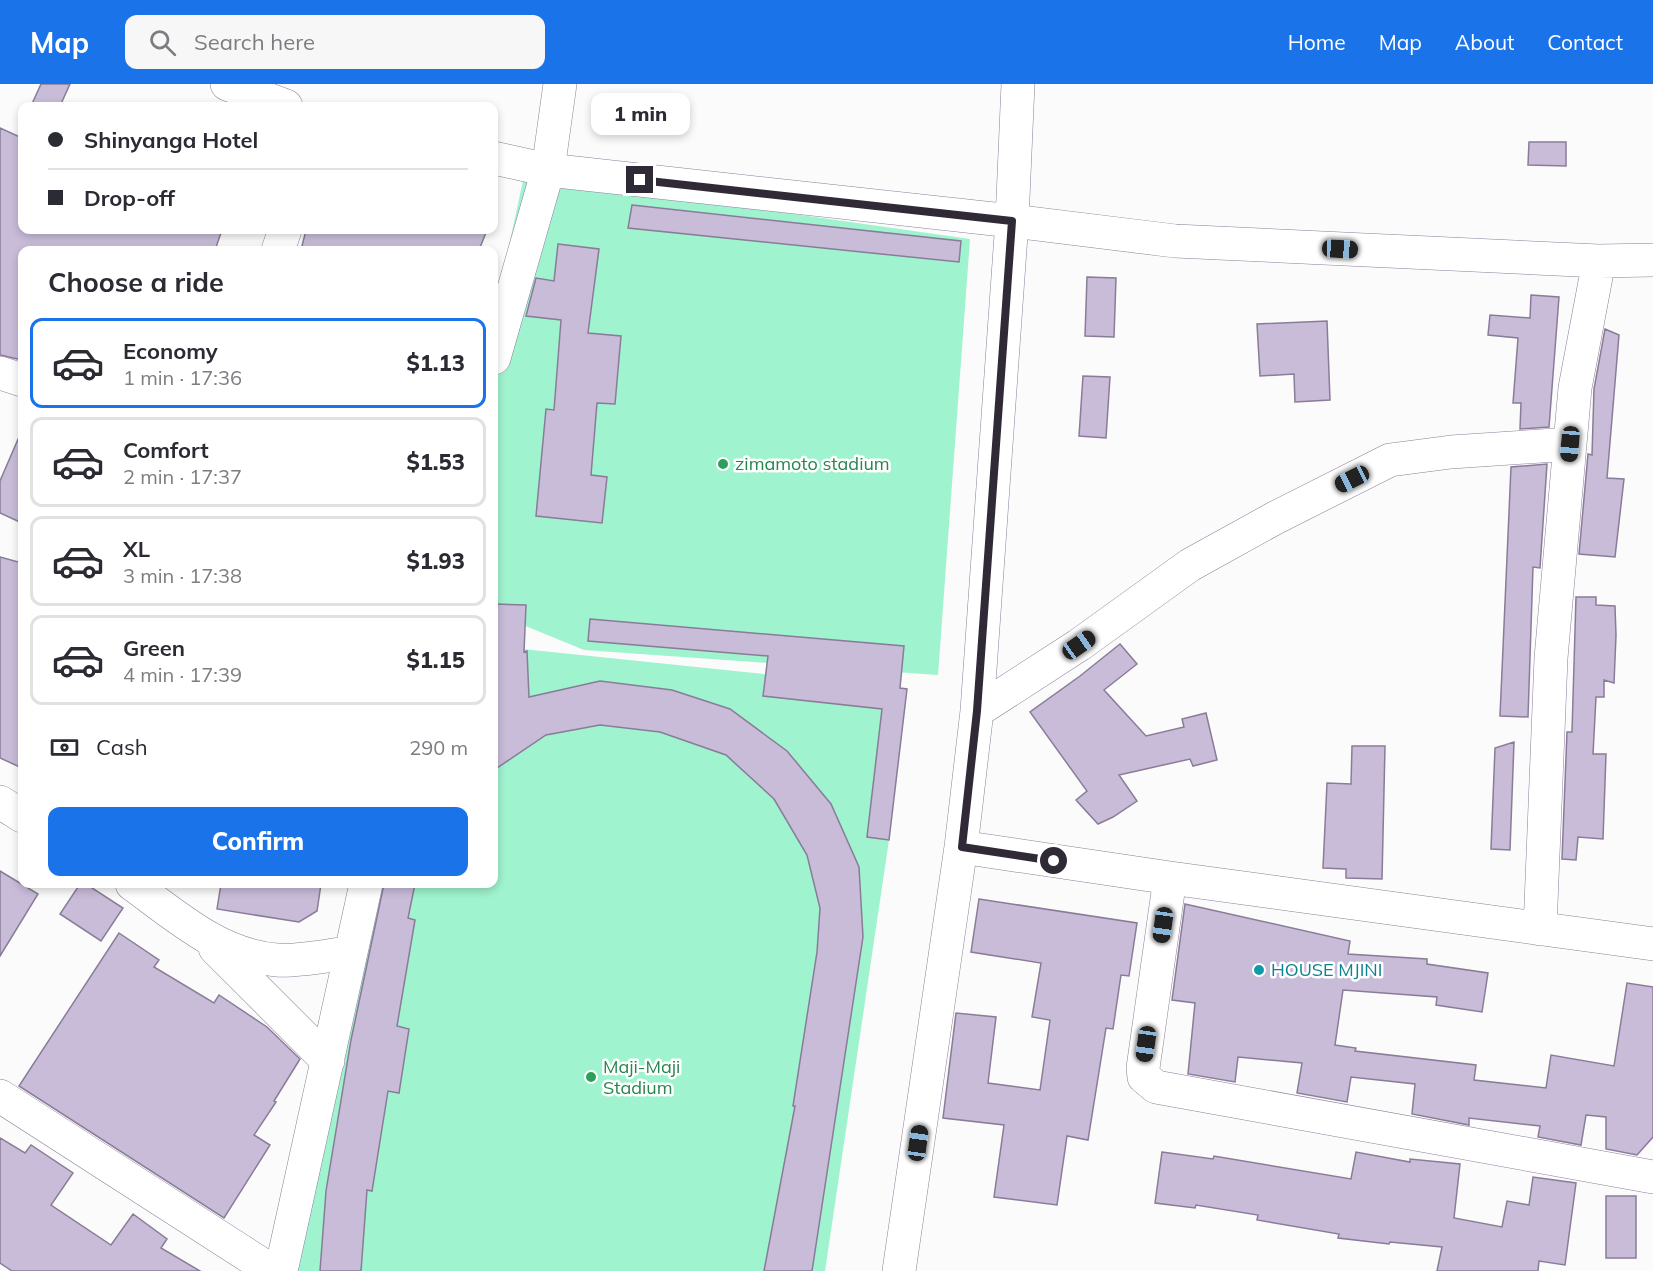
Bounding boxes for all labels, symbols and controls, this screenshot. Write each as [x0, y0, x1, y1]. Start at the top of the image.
search box [125, 15, 545, 69]
text: Map [30, 25, 89, 60]
icon: search [146, 26, 179, 59]
text: Search here [194, 28, 315, 56]
text: Home [1288, 29, 1346, 55]
text: Map [1379, 29, 1422, 55]
text: About [1455, 29, 1514, 55]
text: Contact [1547, 29, 1623, 55]
callout: 1 min [590, 93, 690, 135]
text: 1 min [614, 101, 667, 126]
text: Shinyanga Hotel [84, 126, 258, 154]
route end [626, 166, 653, 193]
text: Drop-off [84, 184, 175, 212]
car [1322, 239, 1358, 259]
text: Choose a ride [48, 265, 224, 299]
icon: car [51, 336, 105, 390]
text: Economy [123, 337, 218, 365]
text: $1.13 [406, 349, 465, 377]
text: 1 min · 17:36 [123, 365, 242, 390]
car [1559, 425, 1581, 463]
icon: car [51, 435, 105, 489]
text: Comfort [123, 436, 209, 464]
text: $1.53 [406, 448, 465, 476]
place label: zimamoto stadium [735, 452, 890, 475]
marker: zimamoto stadium [716, 457, 730, 471]
car [1332, 463, 1372, 495]
text: 2 min · 17:37 [123, 464, 242, 489]
icon: car [51, 534, 105, 588]
text: XL [123, 535, 150, 563]
text: $1.93 [406, 547, 465, 575]
text: 3 min · 17:38 [123, 563, 242, 588]
car [1059, 627, 1099, 663]
icon: car [51, 633, 105, 687]
text: Green [123, 634, 185, 662]
text: $1.15 [406, 646, 465, 674]
text: 4 min · 17:39 [123, 662, 242, 687]
icon: cash [48, 731, 81, 764]
text: Cash [96, 733, 148, 761]
text: 290 m [409, 735, 468, 760]
button: Confirm [48, 807, 468, 876]
route start [1040, 847, 1067, 874]
car [1152, 906, 1174, 944]
place label: HOUSE MJINI [1271, 958, 1382, 981]
marker: HOUSE MJINI [1252, 963, 1266, 977]
car [1135, 1025, 1157, 1063]
place label: Maji-Maji Stadium [603, 1055, 680, 1099]
marker: Maji-Maji Stadium [584, 1070, 598, 1084]
car [907, 1124, 929, 1162]

